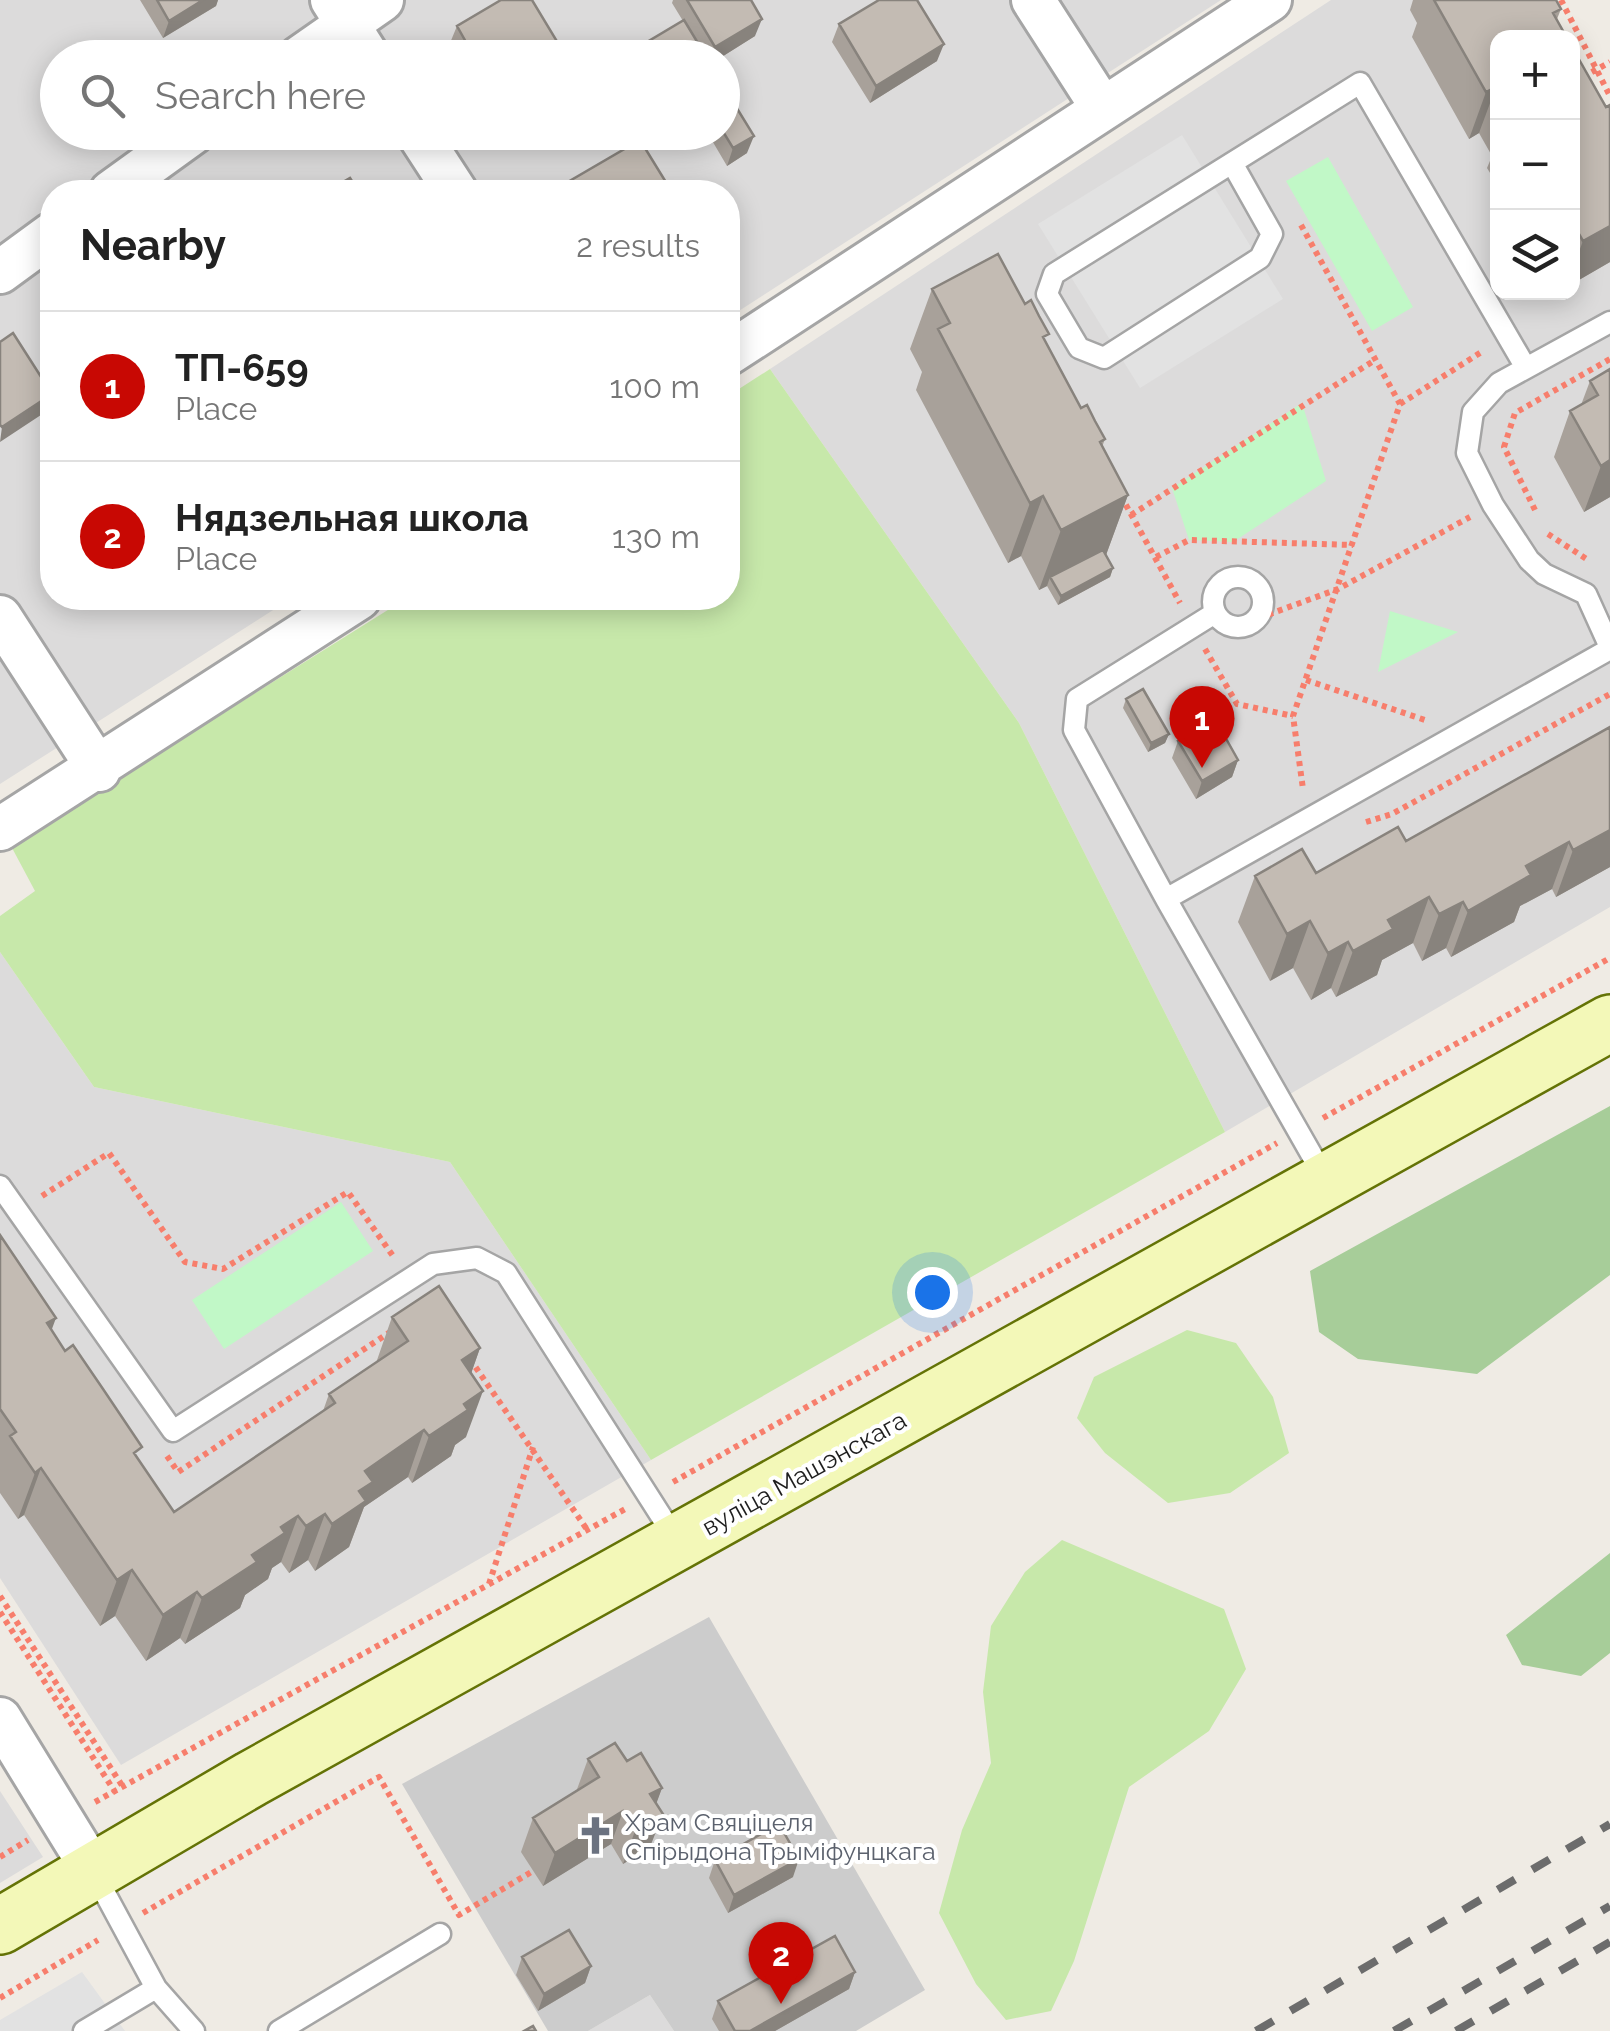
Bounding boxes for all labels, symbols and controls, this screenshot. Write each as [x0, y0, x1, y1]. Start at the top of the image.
map controls [1490, 30, 1580, 300]
button: + [1490, 30, 1580, 120]
search box [40, 40, 740, 150]
icon: search [75, 68, 130, 123]
text: Search here [155, 73, 366, 118]
button: − [1490, 120, 1580, 210]
button: layers [1490, 210, 1580, 300]
text: Nearby [80, 221, 226, 270]
text: 2 results [576, 227, 700, 264]
text: ТП-659 [175, 345, 309, 390]
text: 1 [105, 368, 120, 405]
text: 100 m [610, 368, 700, 405]
text: Place [175, 390, 257, 427]
text: Нядзельная школа [175, 495, 529, 540]
text: 2 [103, 518, 122, 555]
text: 130 m [612, 518, 700, 555]
text: Place [175, 540, 257, 577]
pin: 1 [1170, 686, 1234, 768]
your location [907, 1267, 958, 1318]
street label: вуліца Машэнскага [697, 1404, 911, 1542]
place label: Храм Свяціцеля Спірыдона Трыміфунцкага [625, 1807, 936, 1866]
church icon: Храм Свяціцеля Спірыдона Трыміфунцкага [574, 1815, 616, 1857]
pin: 2 [748, 1922, 814, 2004]

